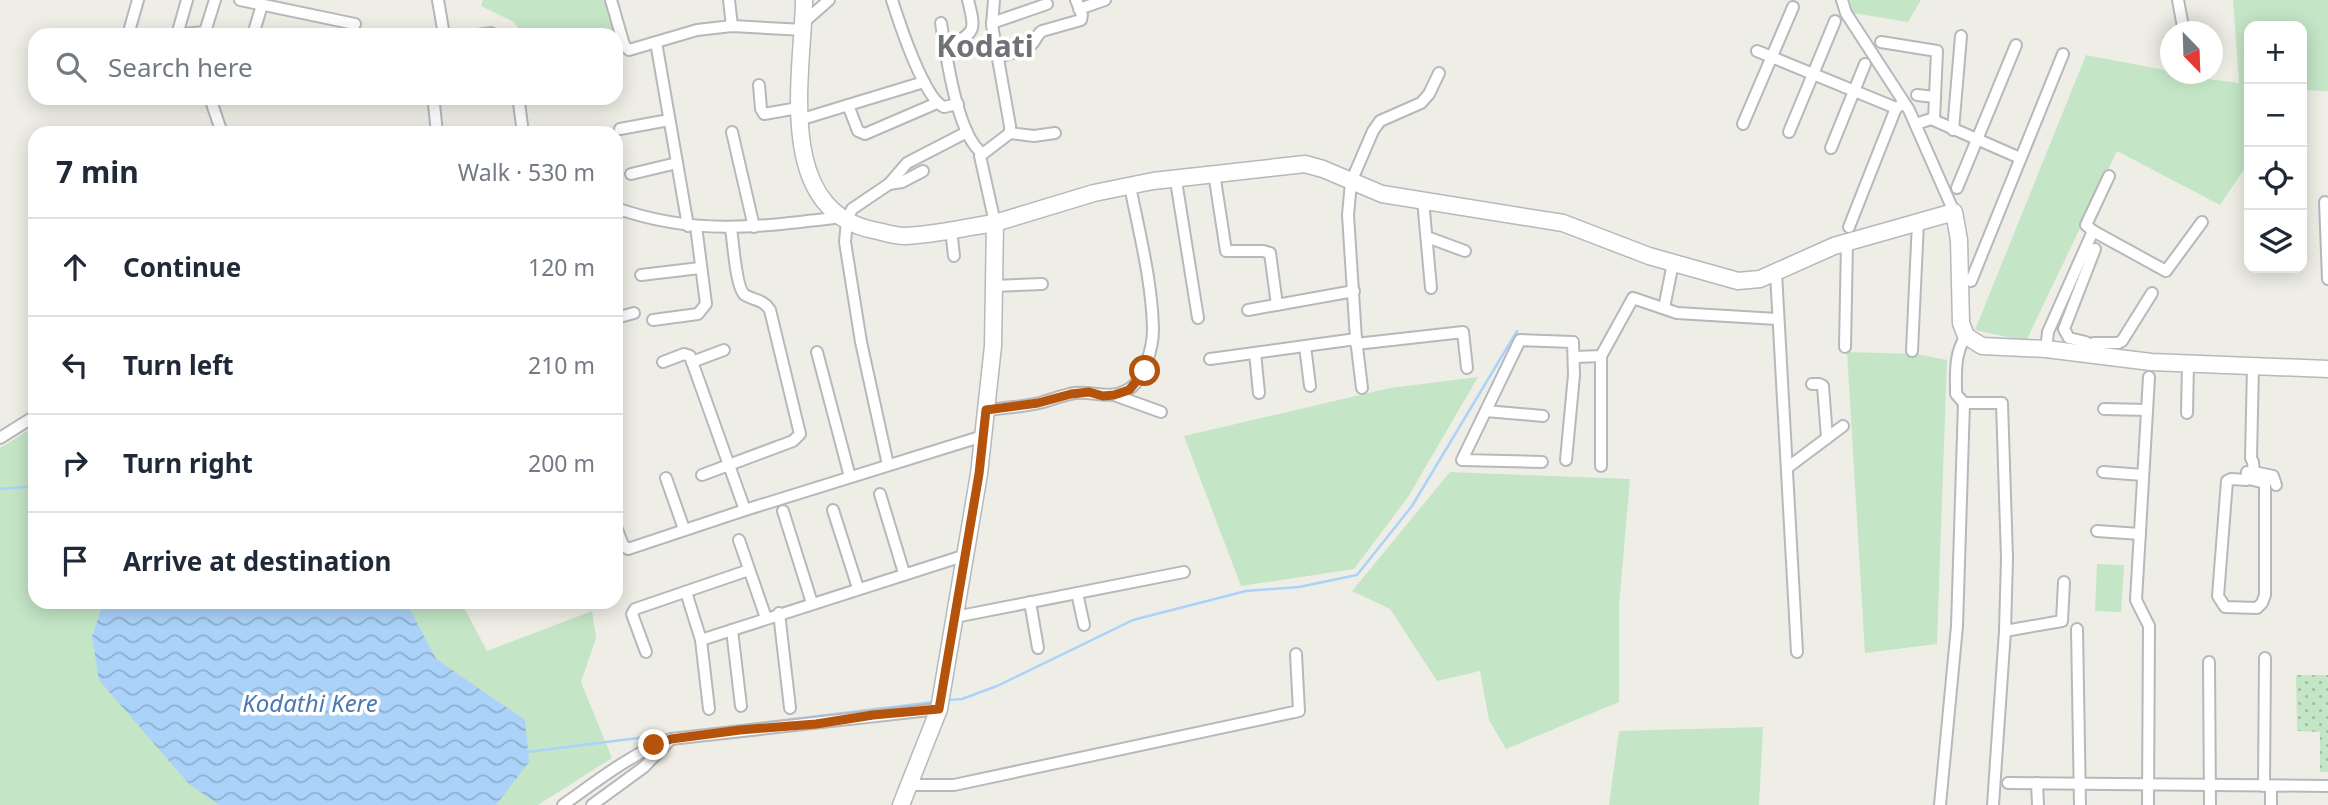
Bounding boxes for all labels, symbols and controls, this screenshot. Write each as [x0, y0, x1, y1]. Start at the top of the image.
north arrow [2160, 21, 2223, 84]
map controls [2244, 21, 2307, 273]
button: + [2244, 21, 2307, 84]
district label: Kodati [936, 25, 1034, 66]
search box [28, 28, 623, 105]
icon: search [52, 48, 90, 86]
text: Search here [108, 49, 253, 85]
button: − [2244, 84, 2307, 147]
button: locate [2244, 147, 2307, 210]
text: 7 min [56, 151, 139, 192]
text: Walk · 530 m [458, 156, 595, 188]
button: layers [2244, 210, 2307, 273]
icon: ahead [56, 248, 94, 286]
text: Continue [123, 249, 241, 285]
text: 120 m [528, 251, 595, 283]
icon: left [56, 346, 94, 384]
text: Turn left [123, 347, 234, 383]
text: 210 m [528, 349, 595, 381]
route start [1129, 355, 1160, 386]
icon: right [56, 444, 94, 482]
text: Turn right [123, 445, 253, 481]
text: 200 m [528, 447, 595, 479]
icon: arrive [56, 542, 94, 580]
text: Arrive at destination [123, 543, 392, 579]
water label: Kodathi Kere [242, 686, 378, 719]
route end [638, 729, 669, 760]

